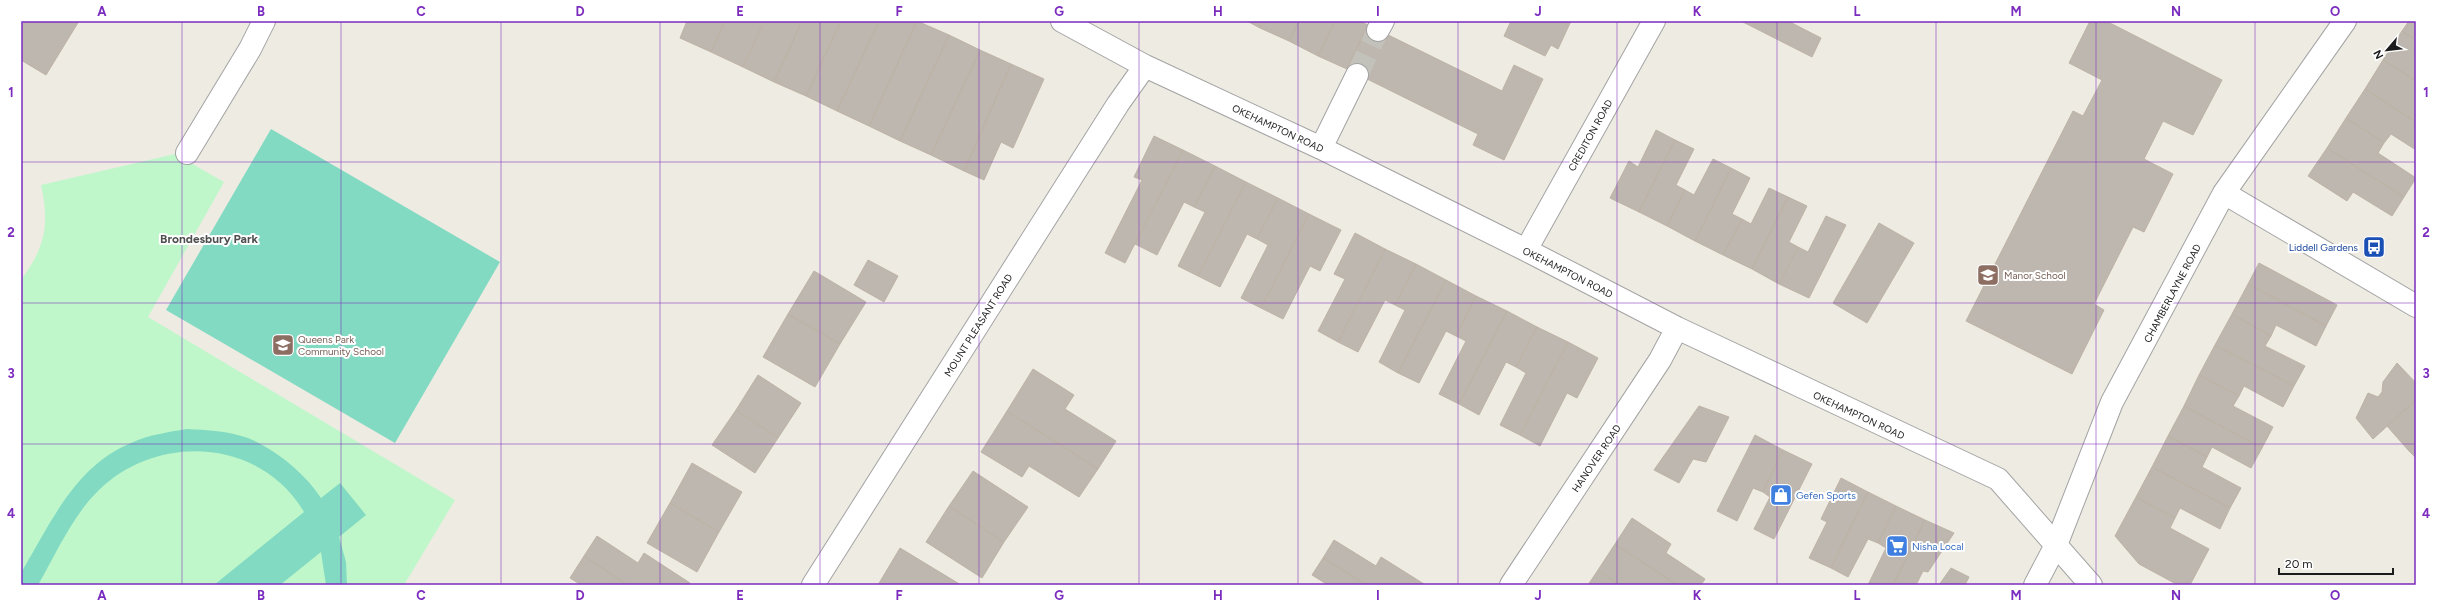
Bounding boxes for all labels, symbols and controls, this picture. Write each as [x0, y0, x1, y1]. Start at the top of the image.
text: A [97, 4, 107, 19]
text: B [257, 4, 265, 19]
text: C [416, 4, 426, 19]
text: D [575, 4, 585, 19]
text: E [736, 4, 744, 19]
text: F [895, 4, 903, 19]
text: G [1054, 4, 1064, 19]
text: H [1213, 4, 1223, 19]
text: I [1376, 4, 1380, 19]
text: J [1534, 4, 1542, 19]
text: K [1693, 4, 1702, 19]
text: L [1854, 4, 1861, 19]
text: M [2010, 4, 2022, 19]
text: N [2171, 4, 2181, 19]
text: O [2330, 4, 2340, 19]
north arrow [2367, 30, 2407, 70]
text: N [2371, 48, 2386, 61]
text: 1 [8, 85, 14, 100]
text: 1 [2423, 85, 2429, 100]
street label: CREDITON ROAD [1565, 97, 1616, 173]
street label: OKEHAMPTON ROAD [1230, 102, 1326, 155]
text: 2 [7, 225, 15, 240]
text: 2 [2422, 225, 2430, 240]
district label: Brondesbury Park [160, 232, 258, 246]
bus stop icon: Liddell Gardens [2361, 234, 2387, 260]
place label: Liddell Gardens [2289, 241, 2358, 254]
street label: CHAMBERLAYNE ROAD [2141, 242, 2204, 345]
street label: OKEHAMPTON ROAD [1521, 244, 1615, 301]
school or university icon: Manor School [1975, 262, 2001, 288]
place label: Manor School [2004, 269, 2066, 282]
street label: MOUNT PLEASANT ROAD [941, 271, 1016, 379]
school or university icon: Queens Park Community School [270, 332, 296, 358]
place label: Queens Park Community School [298, 333, 384, 358]
text: 3 [7, 366, 15, 381]
text: 3 [2422, 366, 2430, 381]
street label: OKEHAMPTON ROAD [1811, 389, 1907, 442]
street label: HANOVER ROAD [1569, 422, 1624, 495]
shop icon: Gefen Sports [1768, 482, 1794, 508]
place label: Gefen Sports [1796, 489, 1856, 502]
text: 4 [7, 506, 15, 521]
text: 4 [2422, 506, 2430, 521]
supermarket icon: Nisha Local [1884, 533, 1910, 559]
place label: Nisha Local [1912, 540, 1964, 553]
scale bar [2279, 550, 2393, 576]
text: 20 m [2285, 557, 2313, 571]
text: A [97, 588, 107, 603]
text: B [257, 588, 265, 603]
text: C [416, 588, 426, 603]
text: D [575, 588, 585, 603]
text: E [736, 588, 744, 603]
text: F [895, 588, 903, 603]
text: G [1054, 588, 1064, 603]
text: H [1213, 588, 1223, 603]
text: I [1376, 588, 1380, 603]
text: J [1534, 588, 1542, 603]
text: K [1693, 588, 1702, 603]
text: L [1854, 588, 1861, 603]
text: M [2010, 588, 2022, 603]
text: N [2171, 588, 2181, 603]
text: O [2330, 588, 2340, 603]

